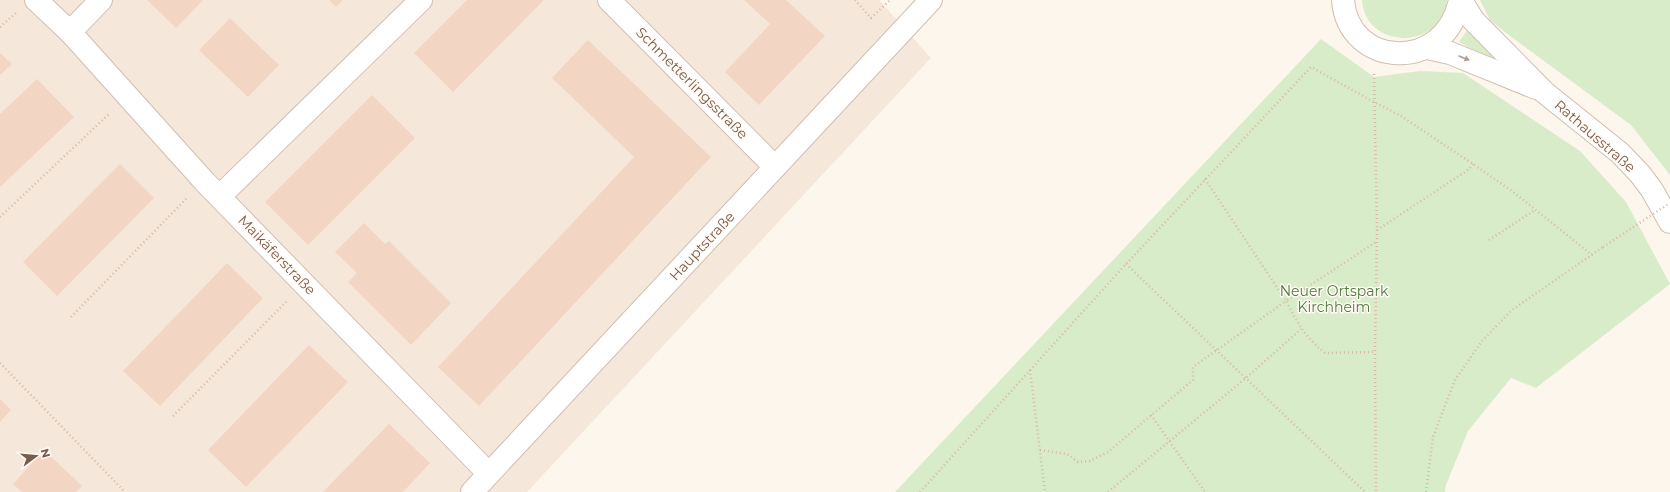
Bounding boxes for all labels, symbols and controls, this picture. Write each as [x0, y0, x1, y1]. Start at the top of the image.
street label: Schmetterlingsstraße [632, 23, 752, 143]
one-way arrow [1458, 56, 1470, 62]
street label: Rathausstraße [1551, 96, 1639, 176]
street label: Hauptstraße [665, 208, 739, 284]
street label: Maikäferstraße [234, 211, 320, 299]
park label: Neuer Ortspark Kirchheim [1280, 282, 1389, 316]
north arrow [16, 436, 56, 476]
text: N [38, 447, 54, 459]

